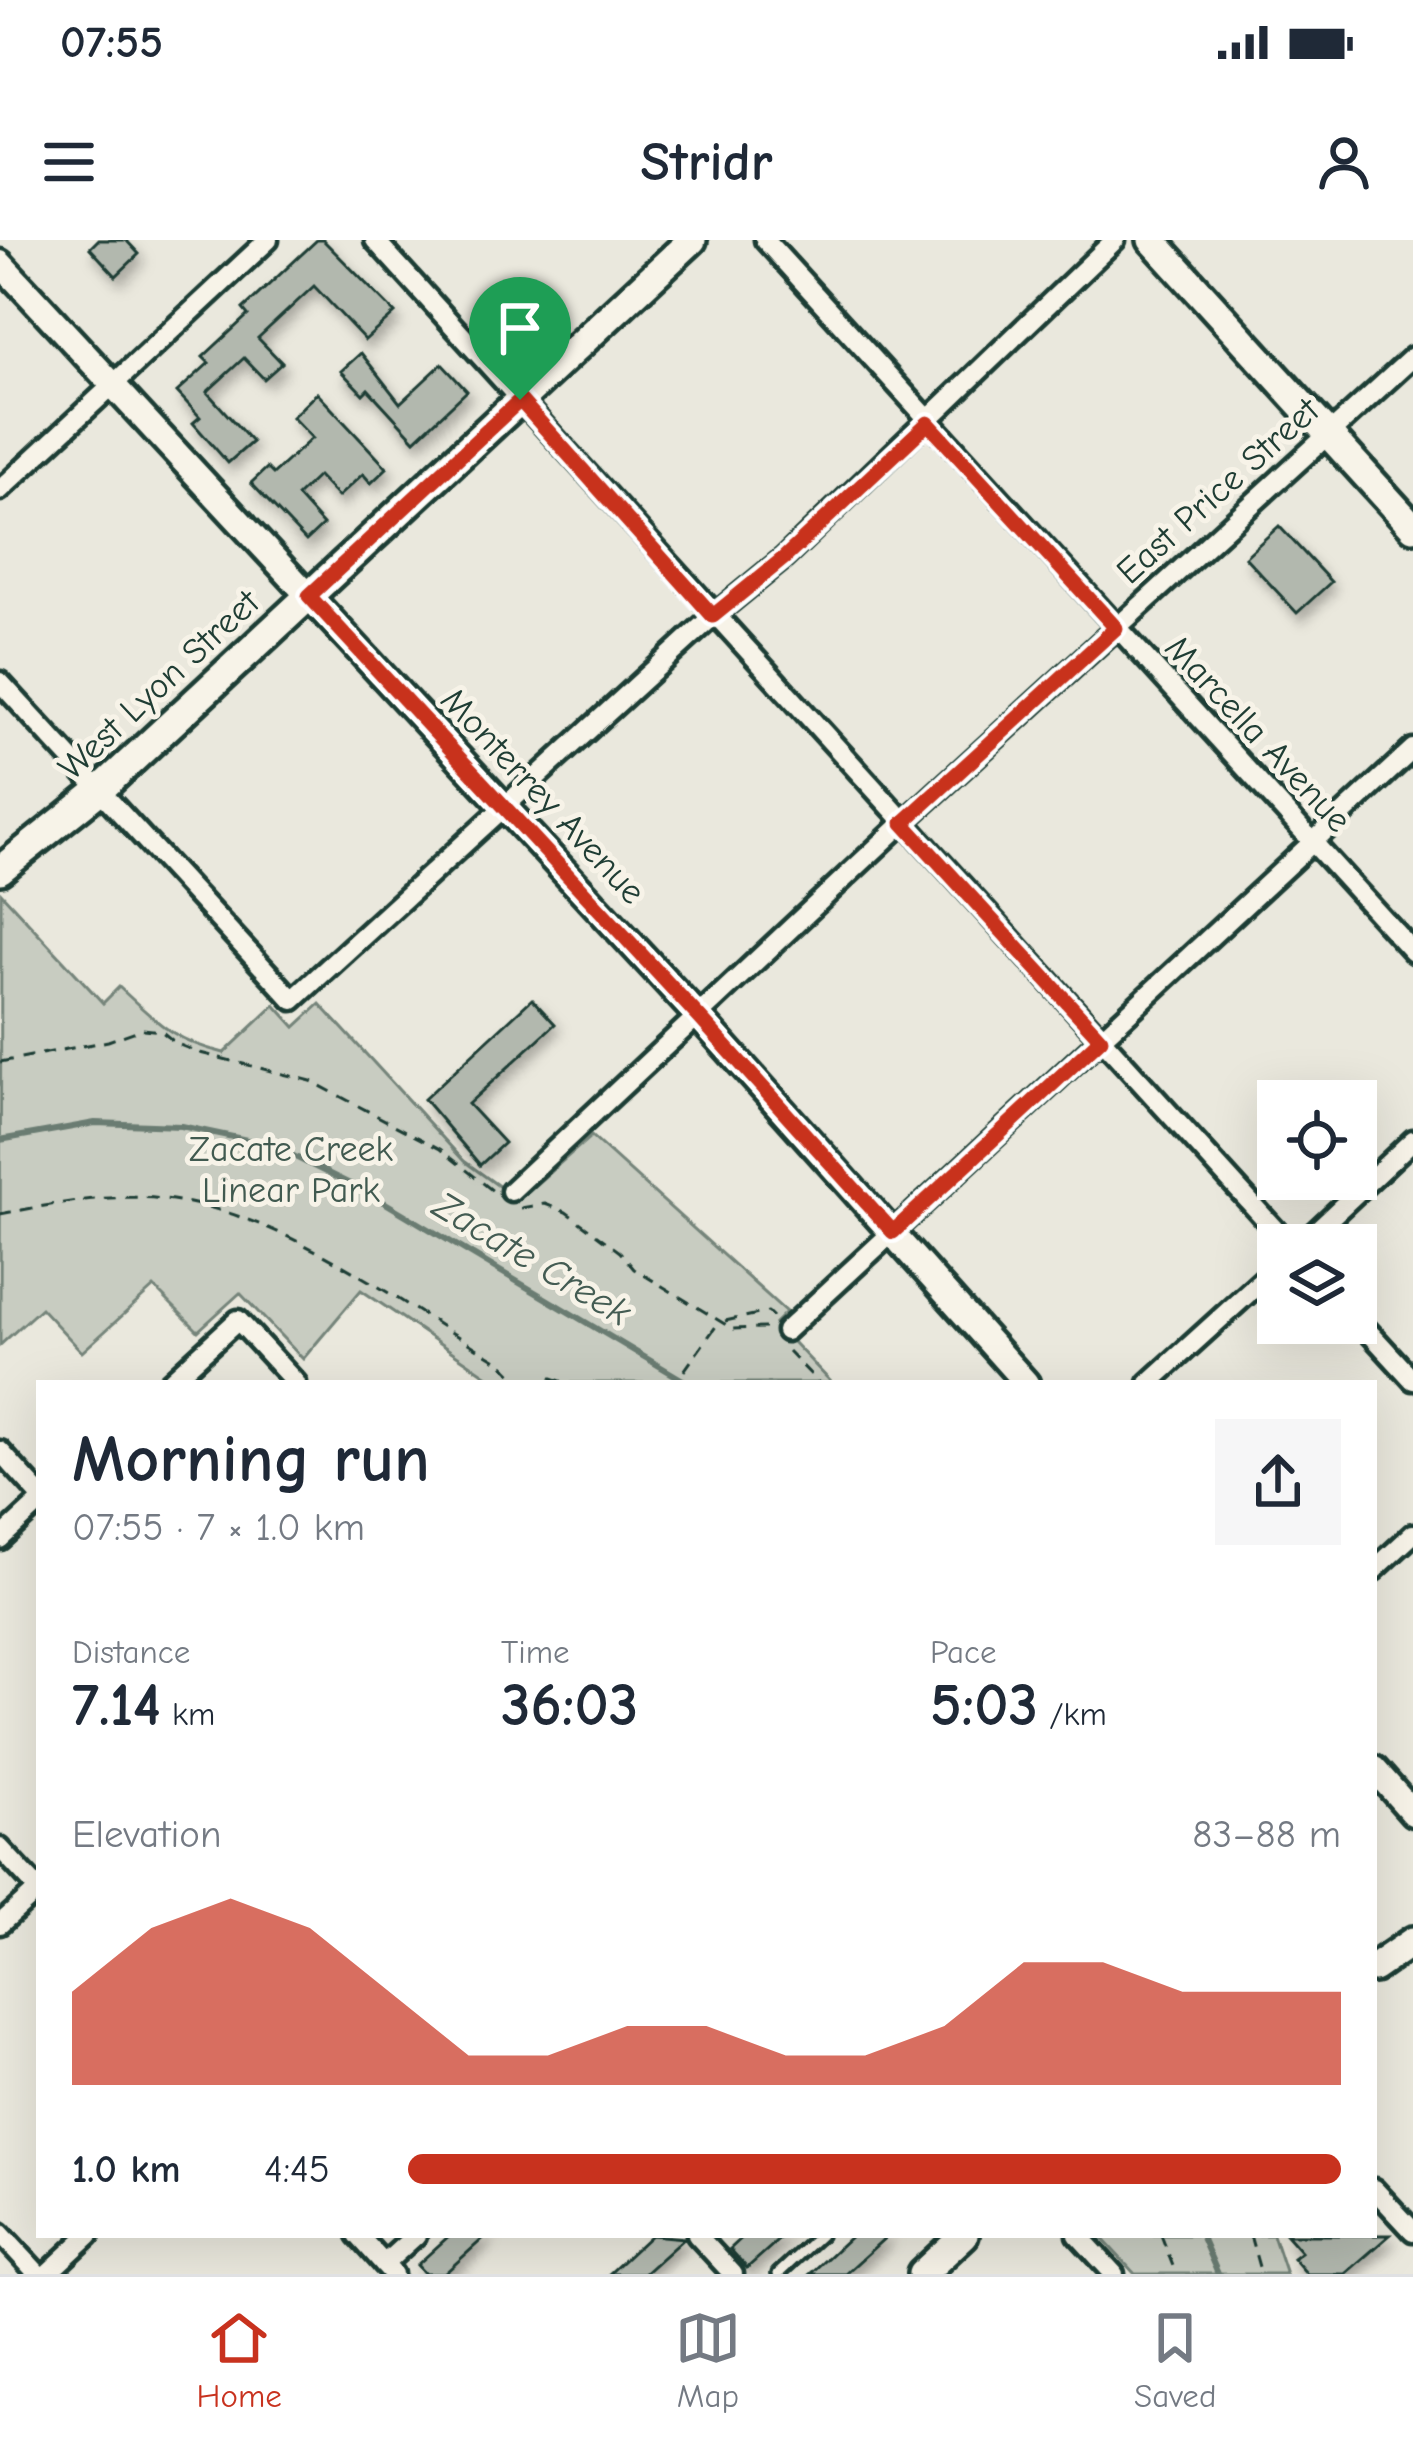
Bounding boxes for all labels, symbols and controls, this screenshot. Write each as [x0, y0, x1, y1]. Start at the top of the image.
text: 07:55 [60, 16, 163, 68]
icon: menu [36, 129, 102, 195]
icon: person [1311, 129, 1377, 195]
text: Stridr [640, 131, 773, 194]
pin [469, 277, 571, 400]
icon: arrive [487, 295, 553, 361]
street label: East Price Street [1109, 388, 1329, 592]
street label: West Lyon Street [50, 581, 269, 788]
street label: Marcella Avenue [1157, 627, 1359, 841]
street label: Monterrey Avenue [432, 680, 654, 912]
map controls [1257, 1080, 1377, 1344]
button: locate [1257, 1080, 1377, 1200]
park label: Zacate Creek Linear Park [189, 1129, 394, 1211]
water label: Zacate Creek [424, 1182, 640, 1336]
button: layers [1257, 1224, 1377, 1344]
button: share [1215, 1419, 1341, 1545]
text: Morning run [72, 1422, 430, 1498]
text: 07:55 · 7 × 1.0 km [72, 1505, 365, 1550]
text: Distance [72, 1633, 190, 1671]
text: Time [501, 1633, 570, 1671]
text: Pace [930, 1633, 997, 1671]
text: 7.14 [72, 1671, 161, 1740]
text: 36:03 [501, 1671, 638, 1740]
text: 5:03 [930, 1671, 1038, 1740]
text: km [161, 1695, 215, 1733]
text: /km [1038, 1695, 1107, 1733]
text: Elevation [72, 1812, 221, 1857]
text: 83–88 m [1192, 1812, 1341, 1857]
text: 1.0 km [72, 2147, 181, 2192]
text: 4:45 [264, 2147, 330, 2192]
tab: Home [197, 2305, 282, 2415]
tab: Map [675, 2305, 741, 2415]
tab: Saved [1134, 2305, 1216, 2415]

